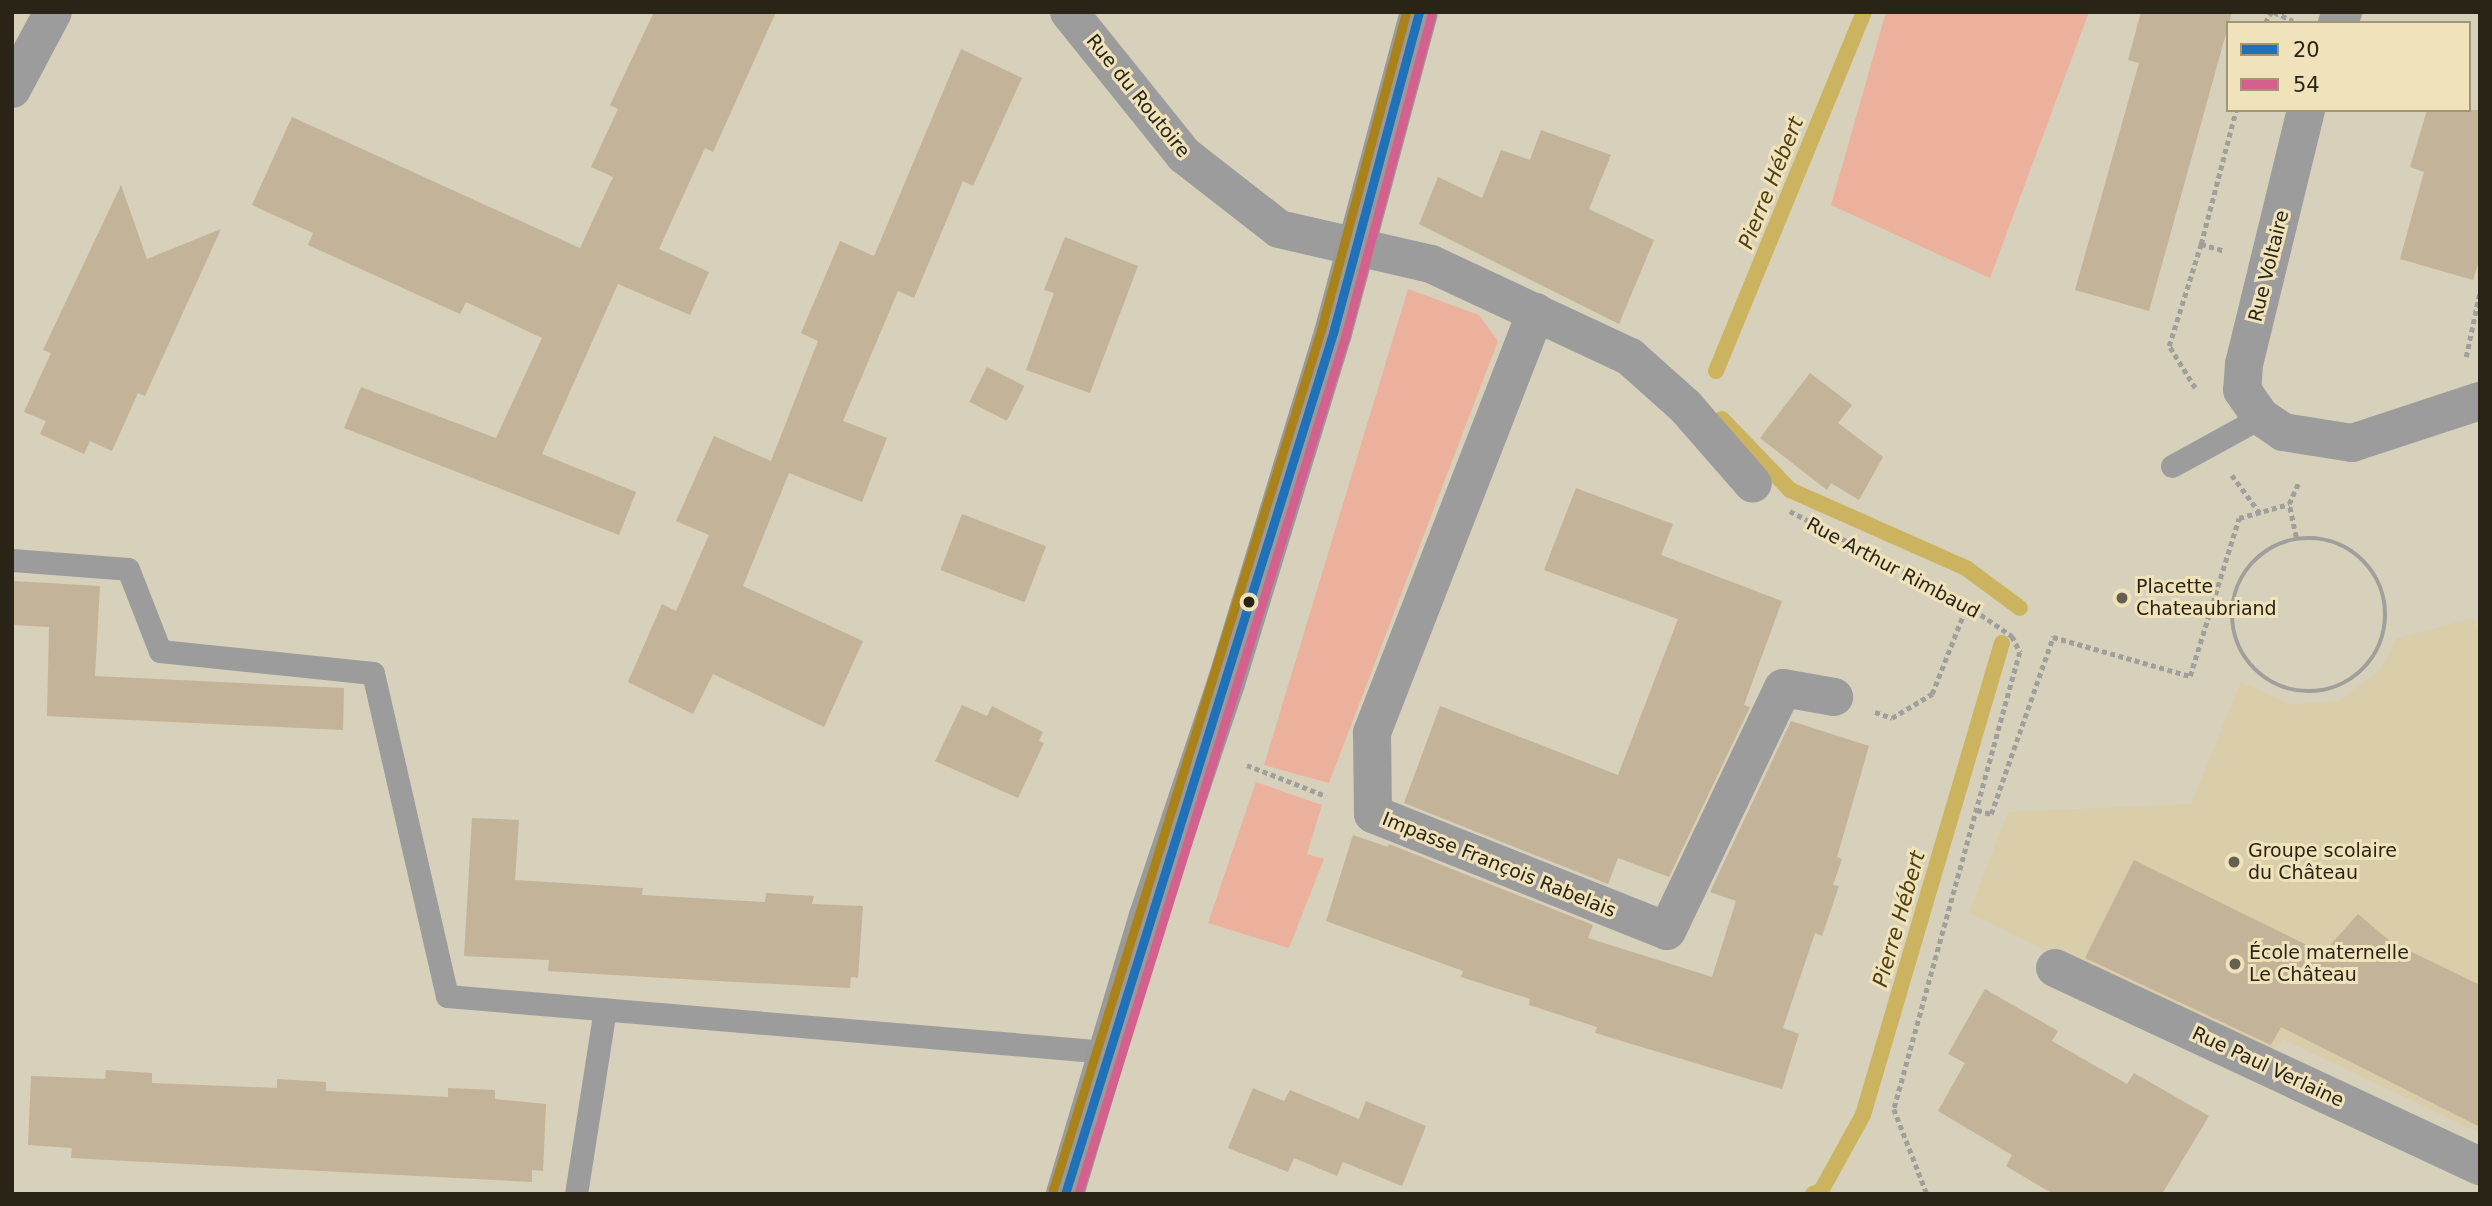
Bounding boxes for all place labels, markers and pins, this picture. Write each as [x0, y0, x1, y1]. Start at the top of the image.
place label: Placette Chateaubriand [2136, 576, 2277, 620]
marker: Placette Chateaubriand [2114, 590, 2130, 606]
unlabelled marker [1242, 595, 1256, 609]
place label: Groupe scolaire du Château [2248, 840, 2397, 884]
marker: Groupe scolaire du Château [2226, 854, 2242, 870]
place label: École maternelle Le Château [2249, 942, 2409, 986]
marker: École maternelle Le Château [2227, 956, 2243, 972]

